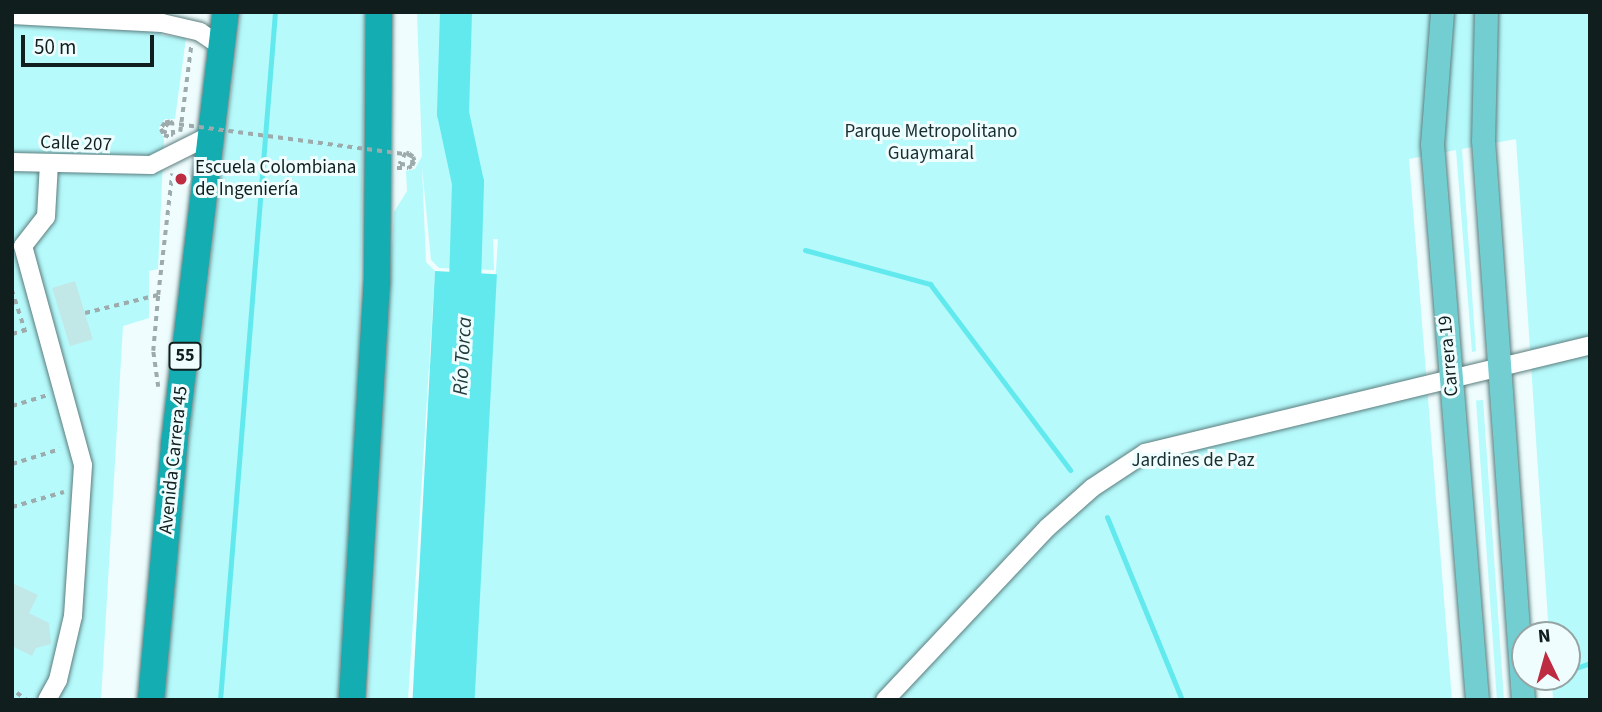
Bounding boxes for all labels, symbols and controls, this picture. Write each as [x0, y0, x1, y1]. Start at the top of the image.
scale bar [24, 21, 158, 65]
text: 50 m [34, 32, 76, 62]
park label: Parque Metropolitano Guaymaral [845, 121, 1017, 165]
street label: Calle 207 [40, 131, 112, 157]
place label: Escuela Colombiana de Ingeniería [195, 157, 356, 201]
marker: Escuela Colombiana de Ingeniería [173, 171, 189, 187]
street label: Carrera 19 [1434, 315, 1464, 397]
water label: Río Torca [447, 316, 477, 396]
road number: 55 [168, 342, 202, 370]
street label: Avenida Carrera 45 [155, 385, 193, 535]
park label: Jardines de Paz [1131, 450, 1255, 472]
north arrow [1511, 621, 1581, 691]
text: N [1537, 623, 1552, 651]

